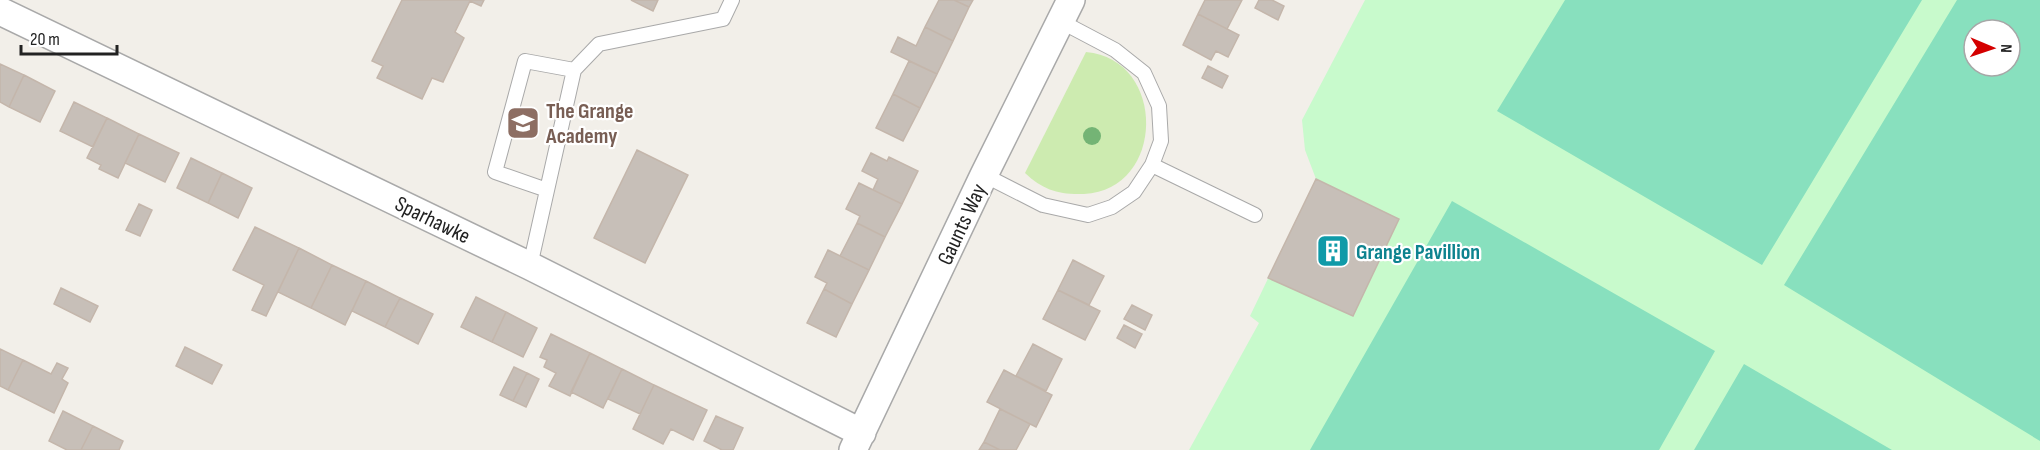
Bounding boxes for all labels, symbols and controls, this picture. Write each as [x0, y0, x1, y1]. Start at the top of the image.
scale bar [21, 18, 117, 56]
north arrow [1962, 18, 2022, 78]
text: 20 m [30, 29, 60, 50]
text: N [1996, 44, 2015, 53]
place label: The Grange Academy [545, 98, 633, 150]
school or university icon: The Grange Academy [505, 105, 541, 141]
street label: Gaunts Way [932, 179, 993, 270]
street label: Sparhawke [390, 191, 474, 250]
building icon: Grange Pavillion [1315, 233, 1351, 269]
place label: Grange Pavillion [1356, 239, 1480, 266]

